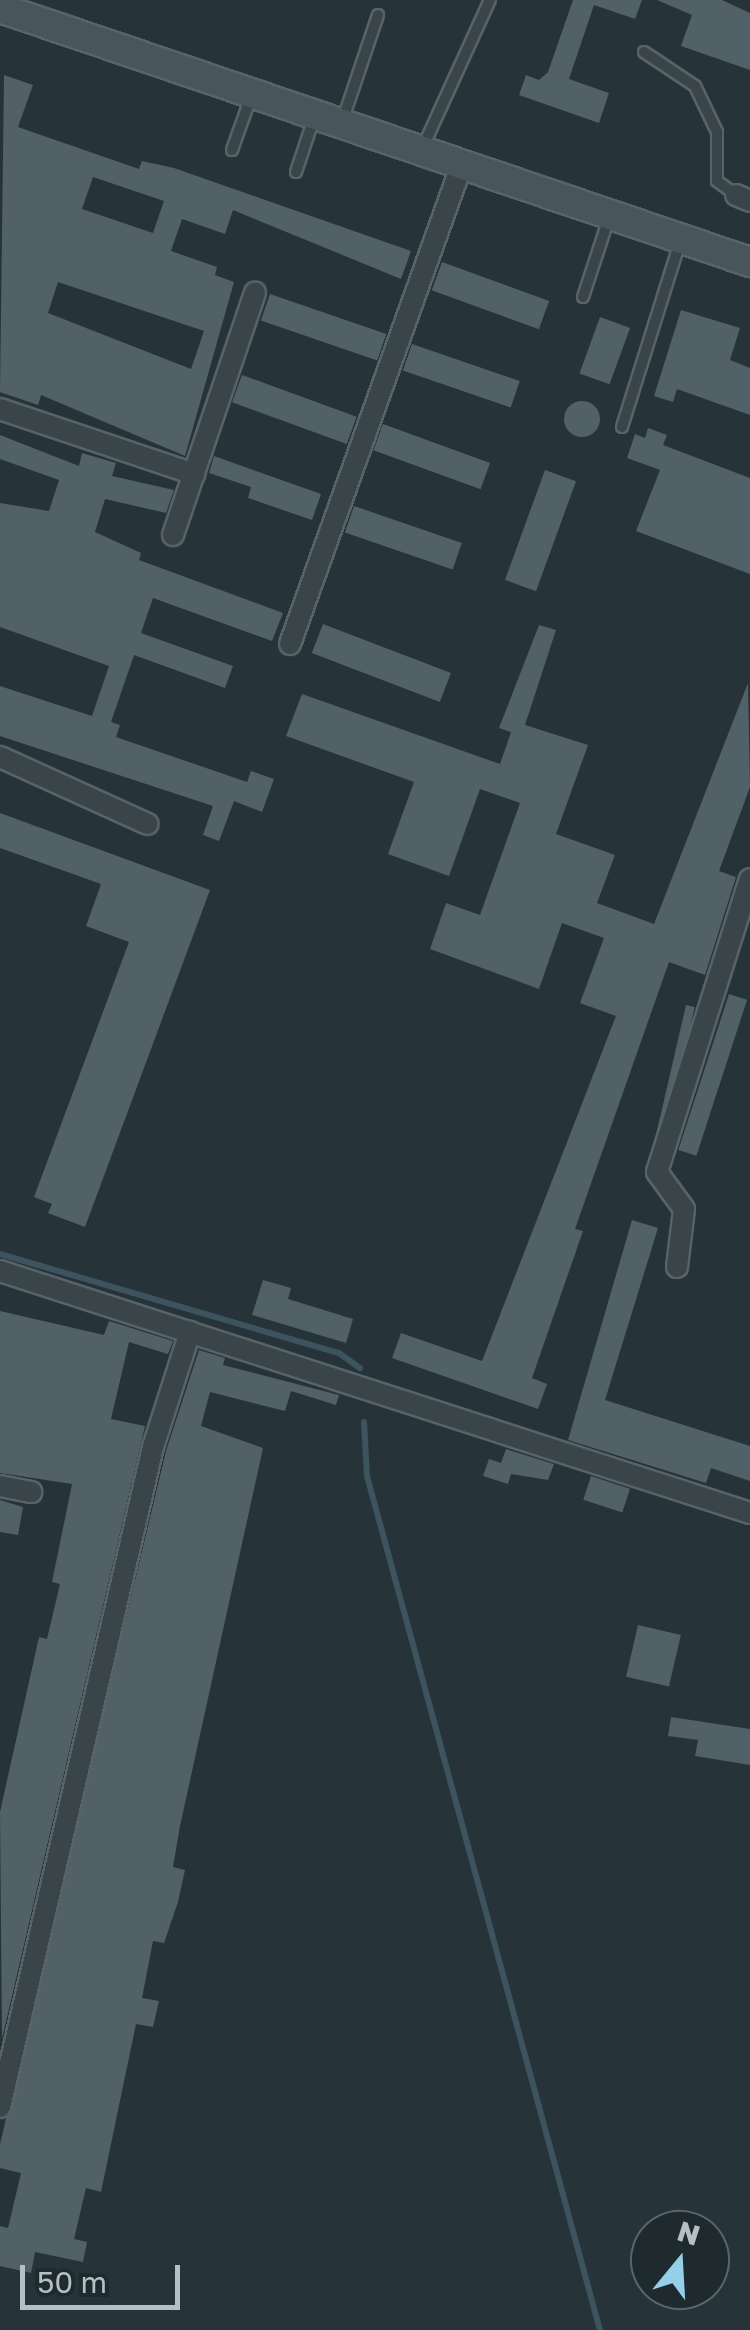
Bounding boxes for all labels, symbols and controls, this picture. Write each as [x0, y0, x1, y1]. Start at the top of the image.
north arrow [630, 2210, 730, 2310]
text: N [674, 2214, 704, 2252]
scale bar [25, 2245, 185, 2307]
text: 50 m [37, 2264, 107, 2300]

